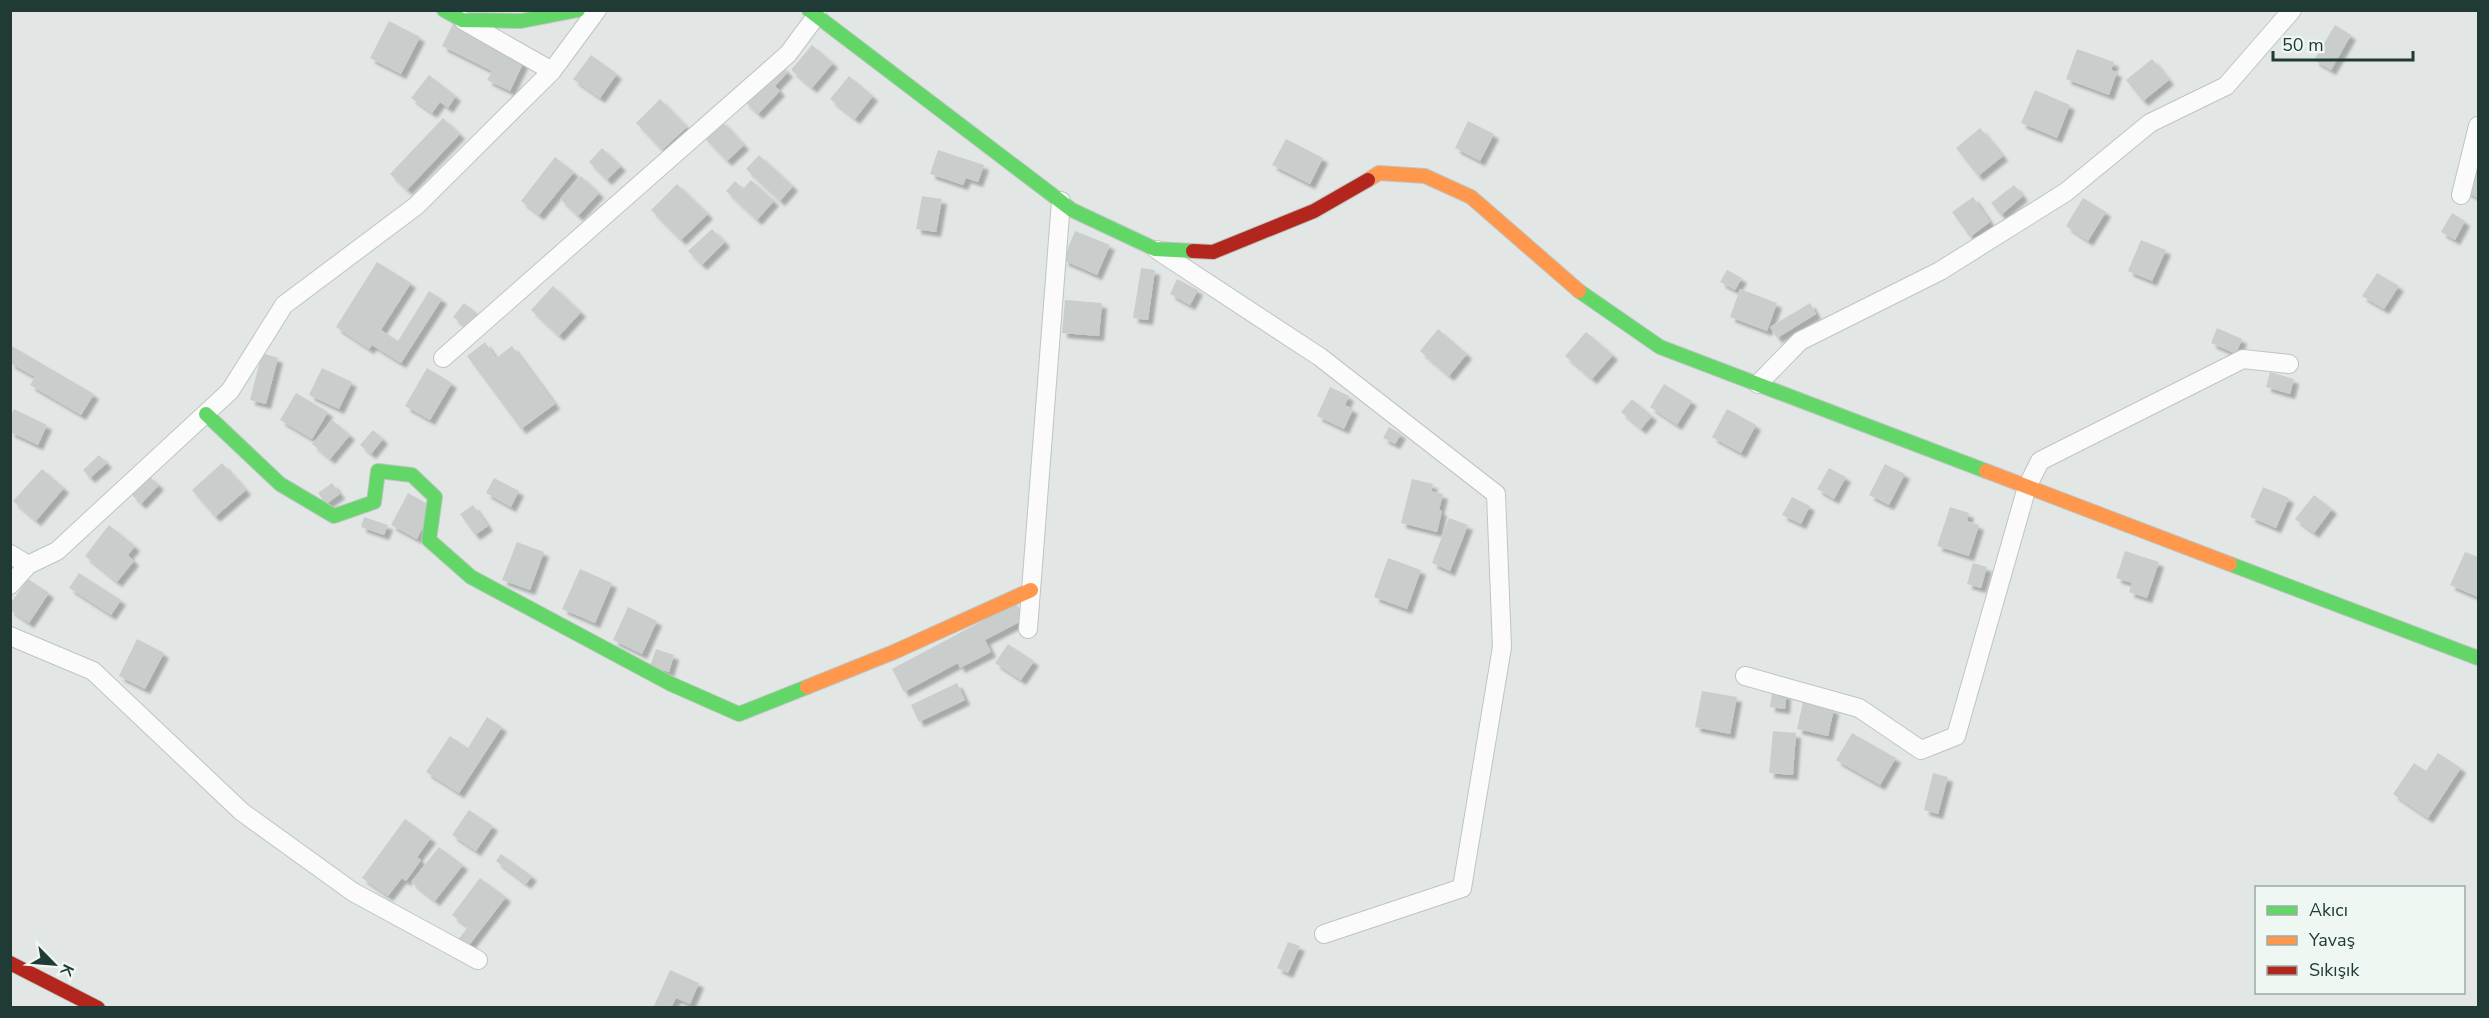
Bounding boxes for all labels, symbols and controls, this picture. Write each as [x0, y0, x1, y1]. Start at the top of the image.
scale bar [2273, 24, 2412, 62]
text: 50 m [2282, 33, 2324, 57]
legend [2255, 886, 2465, 994]
text: Akıcı [2309, 898, 2348, 922]
text: Yavaş [2308, 928, 2355, 952]
north arrow [24, 934, 84, 994]
text: Sıkışık [2309, 958, 2360, 982]
text: K [54, 960, 79, 981]

